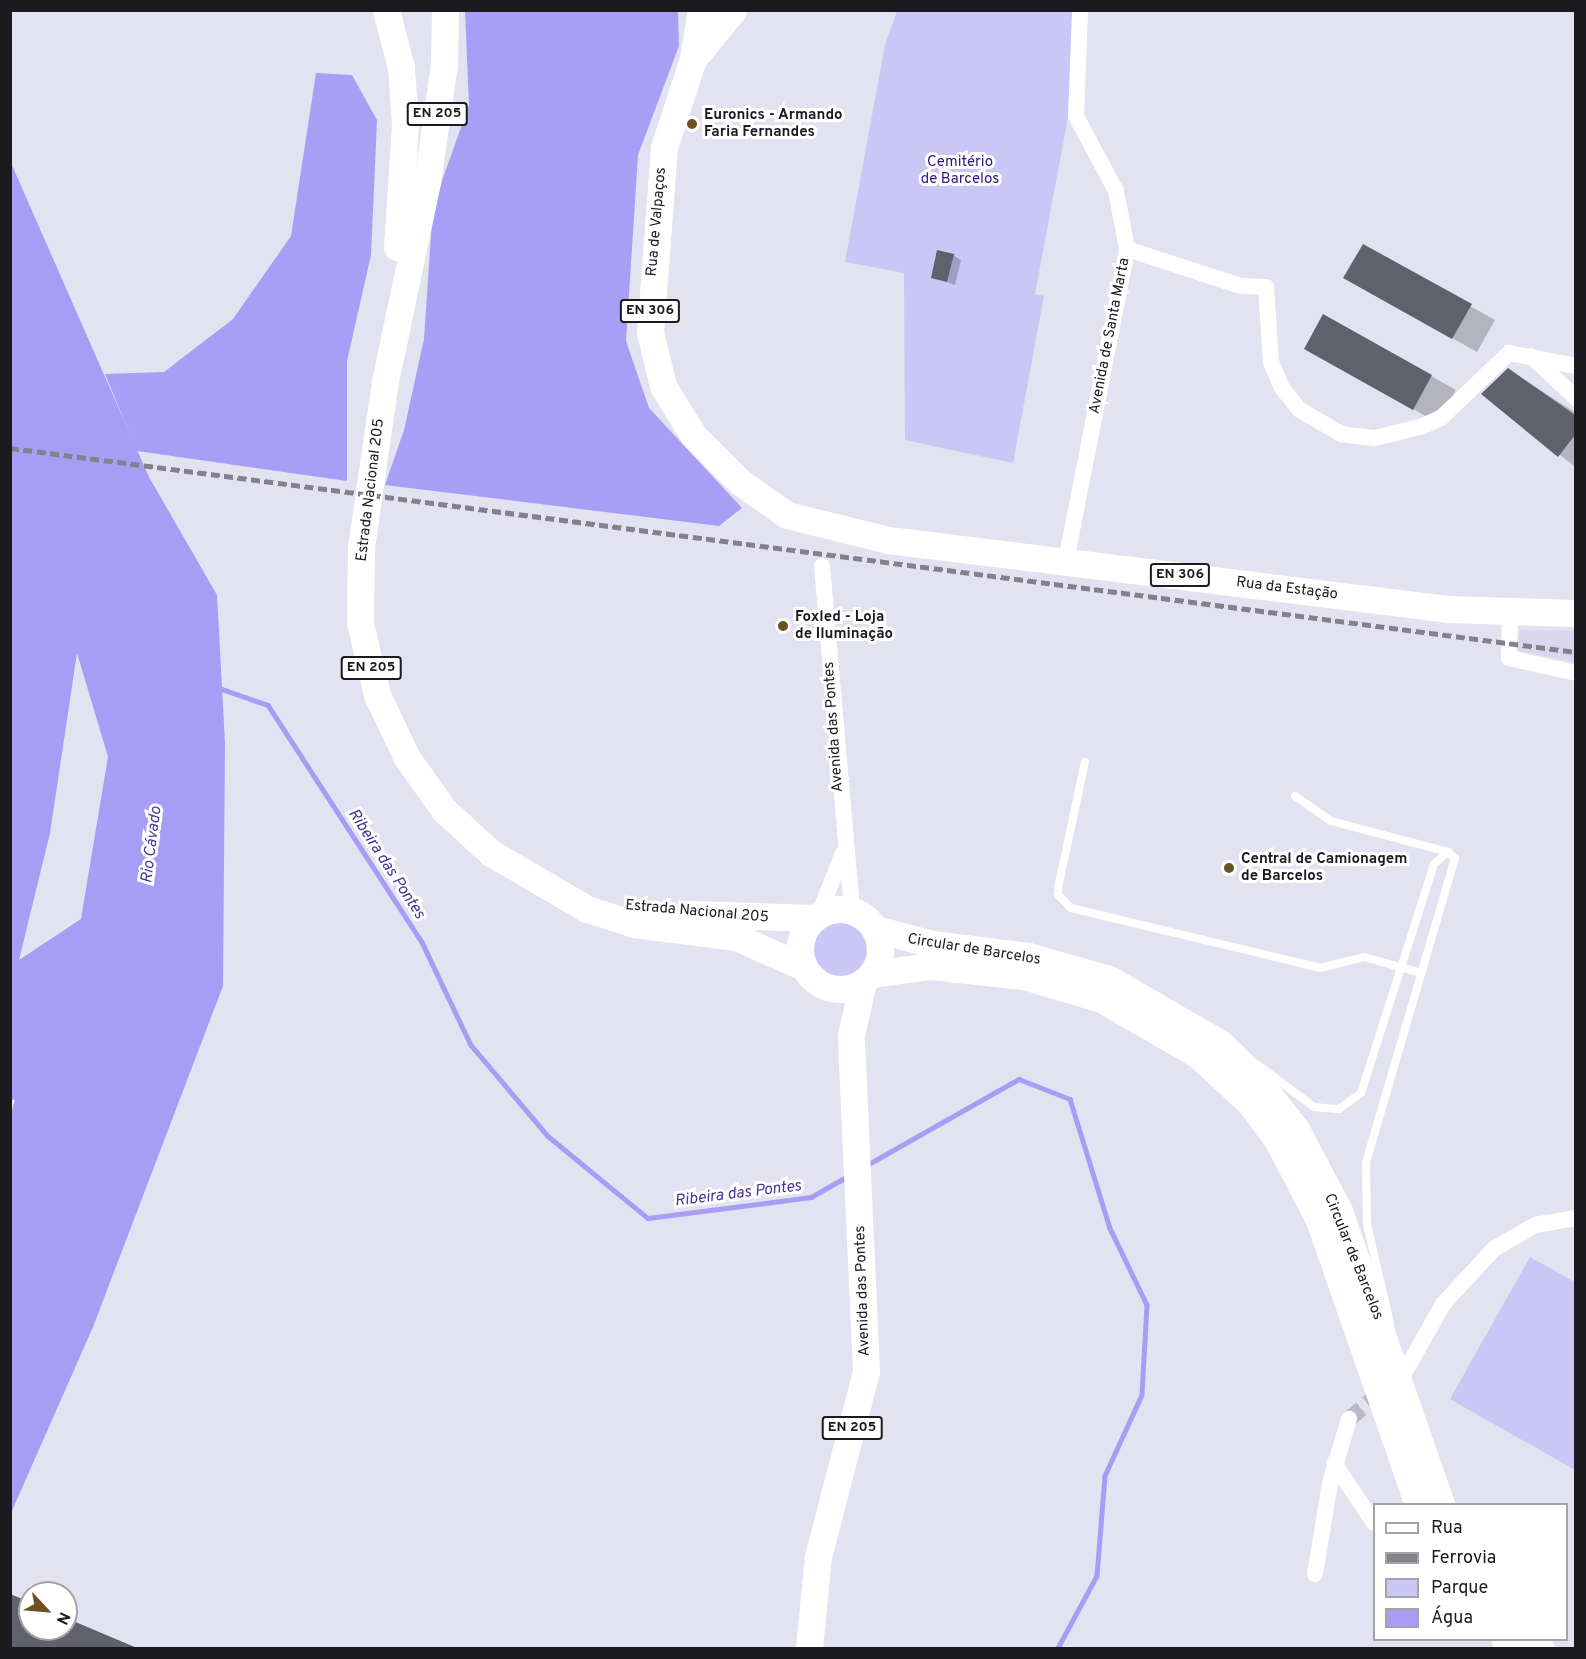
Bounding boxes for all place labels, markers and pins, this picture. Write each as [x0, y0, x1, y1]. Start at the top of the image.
place label: Euronics - Armando Faria Fernandes [704, 106, 843, 141]
marker: Euronics - Armando Faria Fernandes [685, 117, 699, 131]
place label: Foxled - Loja de Iluminação [795, 608, 893, 643]
marker: Foxled - Loja de Iluminação [776, 619, 790, 633]
place label: Central de Camionagem de Barcelos [1241, 850, 1407, 885]
marker: Central de Camionagem de Barcelos [1222, 861, 1236, 875]

